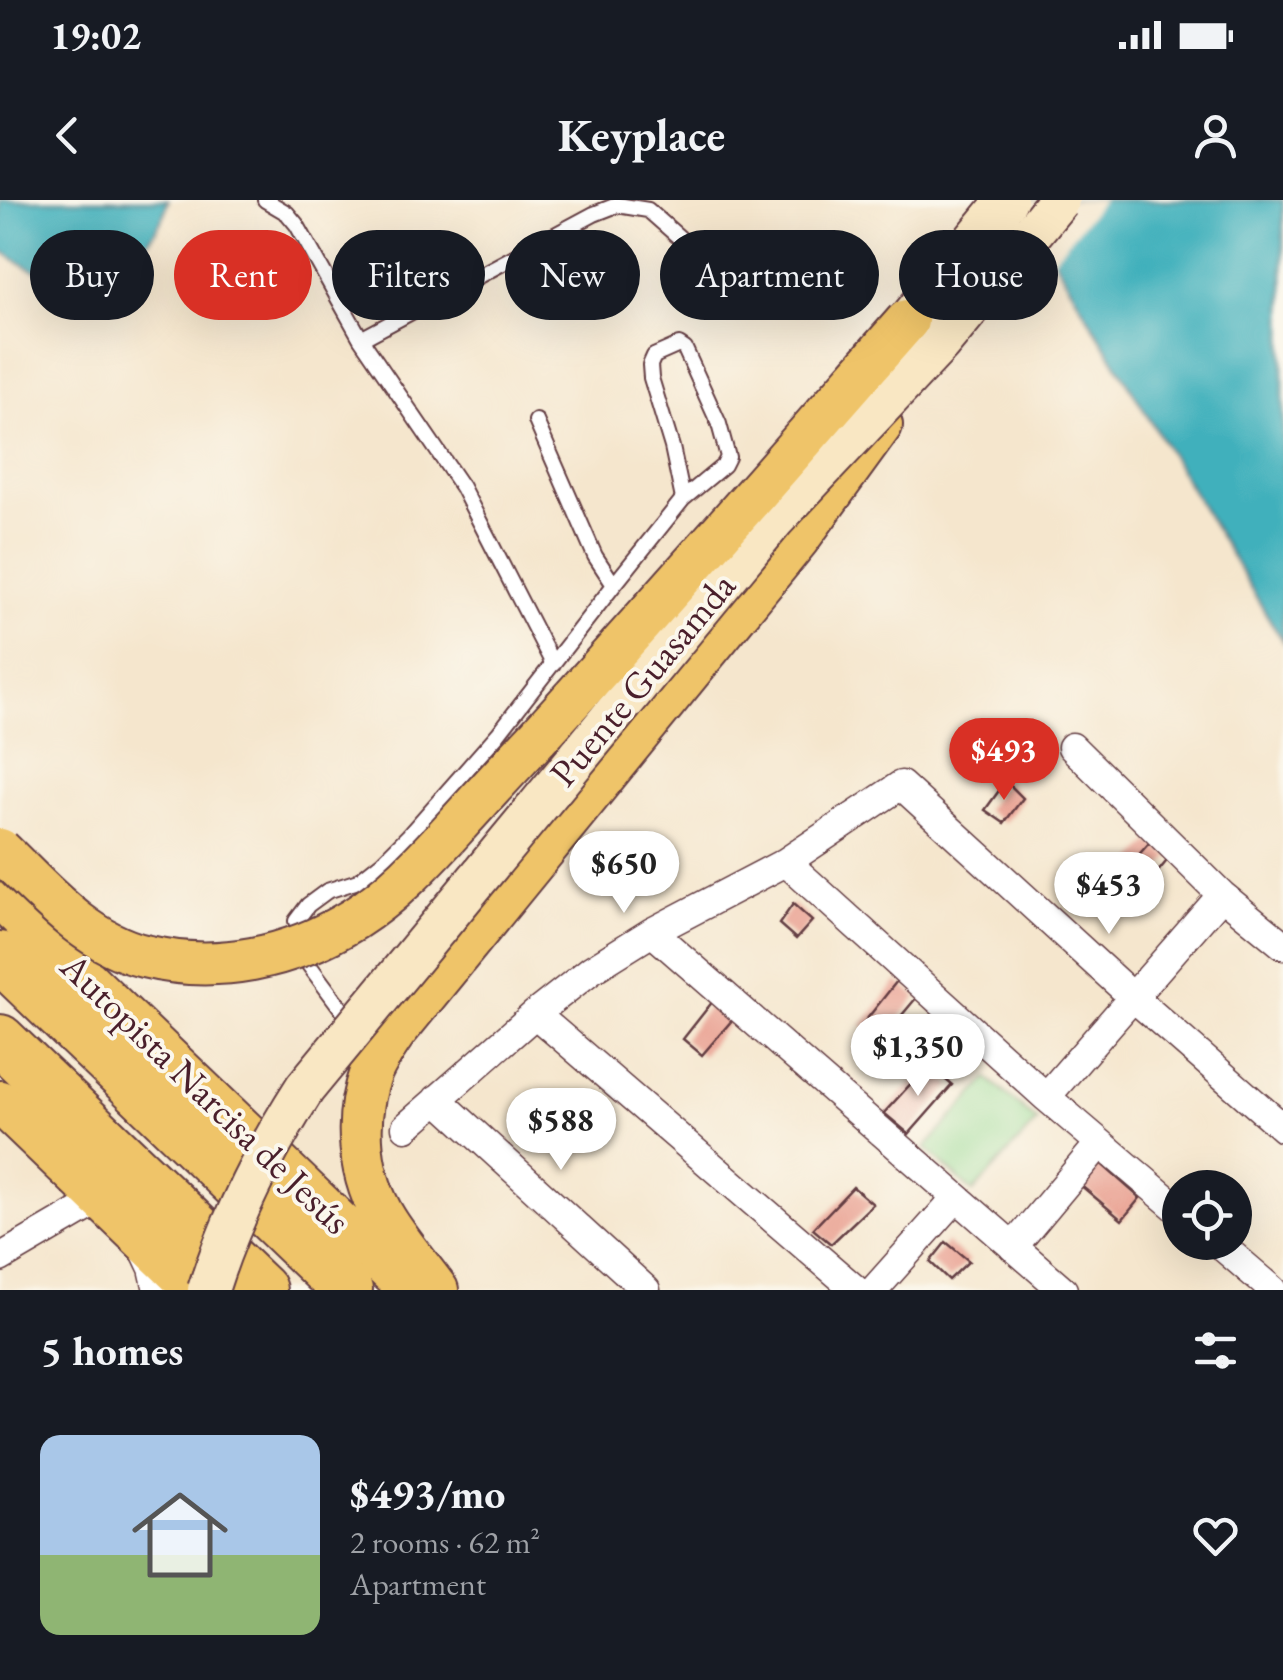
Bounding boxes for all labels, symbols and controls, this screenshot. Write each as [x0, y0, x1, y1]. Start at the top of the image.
text: 19:02 [50, 11, 141, 60]
text: Keyplace [558, 106, 725, 164]
icon: back [40, 108, 95, 163]
icon: person [1188, 108, 1243, 163]
chip: Buy [30, 230, 154, 320]
chip: Rent [174, 230, 312, 320]
chip: Filters [332, 230, 485, 320]
chip: New [505, 230, 640, 320]
chip: Apartment [660, 230, 879, 320]
chip: House [899, 230, 1058, 320]
street label: Puente Guasamda [538, 561, 746, 796]
pin: $493 [945, 718, 1063, 803]
text: $493 [971, 729, 1037, 771]
pin: $650 [565, 831, 683, 916]
text: $650 [591, 842, 657, 884]
pin: $453 [1050, 852, 1168, 937]
text: $453 [1076, 863, 1142, 905]
street label: Autopista Narcisa de Jesús [50, 941, 361, 1244]
pin: $1,350 [837, 1014, 999, 1099]
text: $1,350 [873, 1025, 963, 1067]
pin: $588 [502, 1088, 620, 1173]
text: $588 [528, 1099, 594, 1141]
map controls [1162, 1170, 1252, 1260]
button: locate [1162, 1170, 1252, 1260]
text: 5 homes [40, 1323, 183, 1378]
icon: filters [1188, 1323, 1243, 1378]
text: $493/mo [350, 1466, 506, 1521]
icon: home [120, 1475, 240, 1595]
icon: heart [1188, 1508, 1243, 1563]
text: 2 rooms · 62 m² [350, 1521, 540, 1563]
text: Apartment [350, 1563, 486, 1605]

